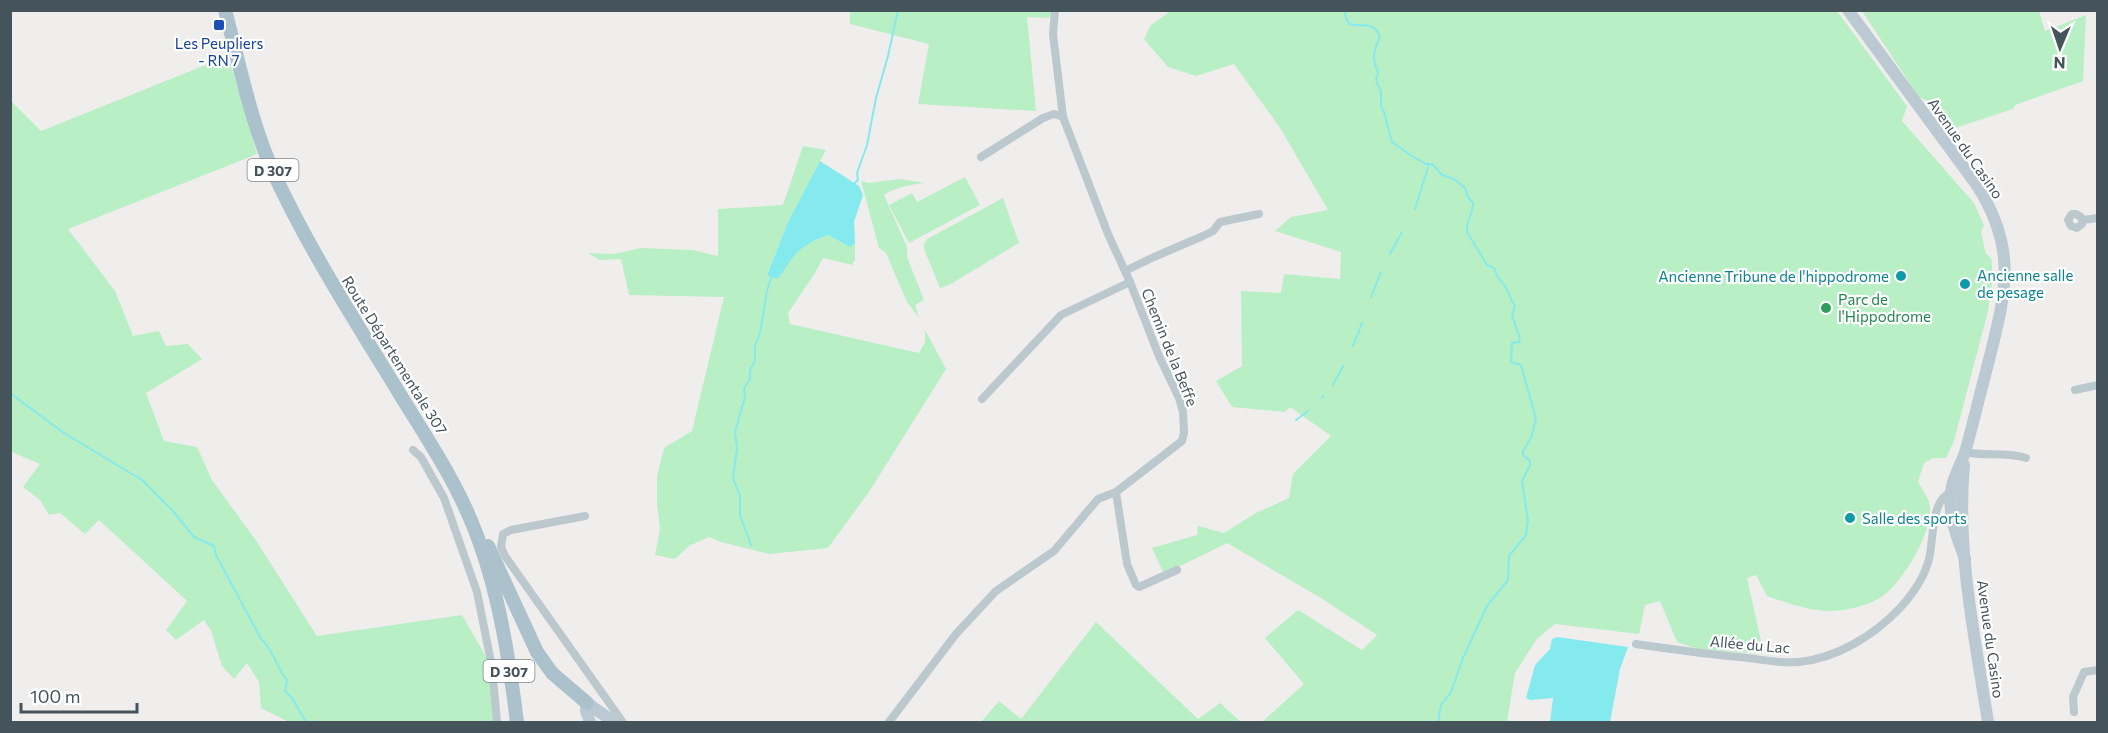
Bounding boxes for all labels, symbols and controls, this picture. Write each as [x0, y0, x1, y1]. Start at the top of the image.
marker: Les Peupliers - RN 7 [212, 18, 226, 32]
north arrow [2030, 18, 2090, 78]
place label: Les Peupliers - RN 7 [175, 34, 263, 69]
text: N [2053, 54, 2066, 73]
street label: Avenue du Casino [1924, 94, 2008, 202]
road number: D 307 [248, 159, 298, 181]
place label: Ancienne salle de pesage [1977, 266, 2073, 301]
place label: Ancienne Tribune de l'hippodrome [1658, 267, 1889, 285]
marker: Ancienne Tribune de l'hippodrome [1894, 269, 1908, 283]
street label: Route Départementale 307 [339, 272, 451, 438]
marker: Ancienne salle de pesage [1958, 277, 1972, 291]
street label: Chemin de la Beffe [1138, 285, 1202, 409]
place label: Parc de l'Hippodrome [1838, 290, 1931, 325]
marker: Parc de l'Hippodrome [1819, 301, 1833, 315]
place label: Salle des sports [1862, 509, 1967, 527]
marker: Salle des sports [1843, 511, 1857, 525]
street label: Avenue du Casino [1974, 579, 2008, 699]
street label: Allée du Lac [1709, 632, 1791, 656]
road number: D 307 [484, 660, 534, 682]
scale bar [21, 676, 136, 714]
text: 100 m [30, 685, 80, 707]

